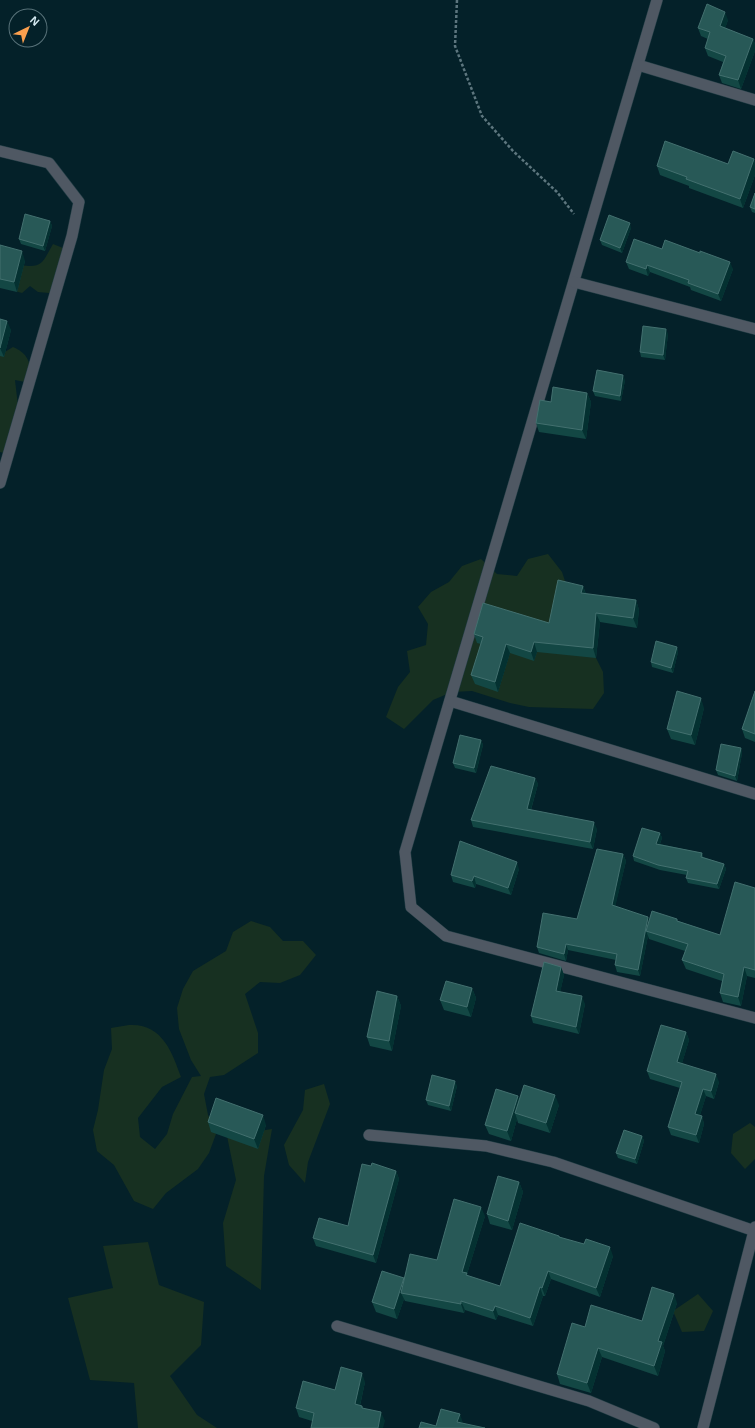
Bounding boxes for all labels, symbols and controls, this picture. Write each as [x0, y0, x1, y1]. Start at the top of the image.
north arrow [8, 8, 48, 48]
text: N [28, 14, 42, 28]

